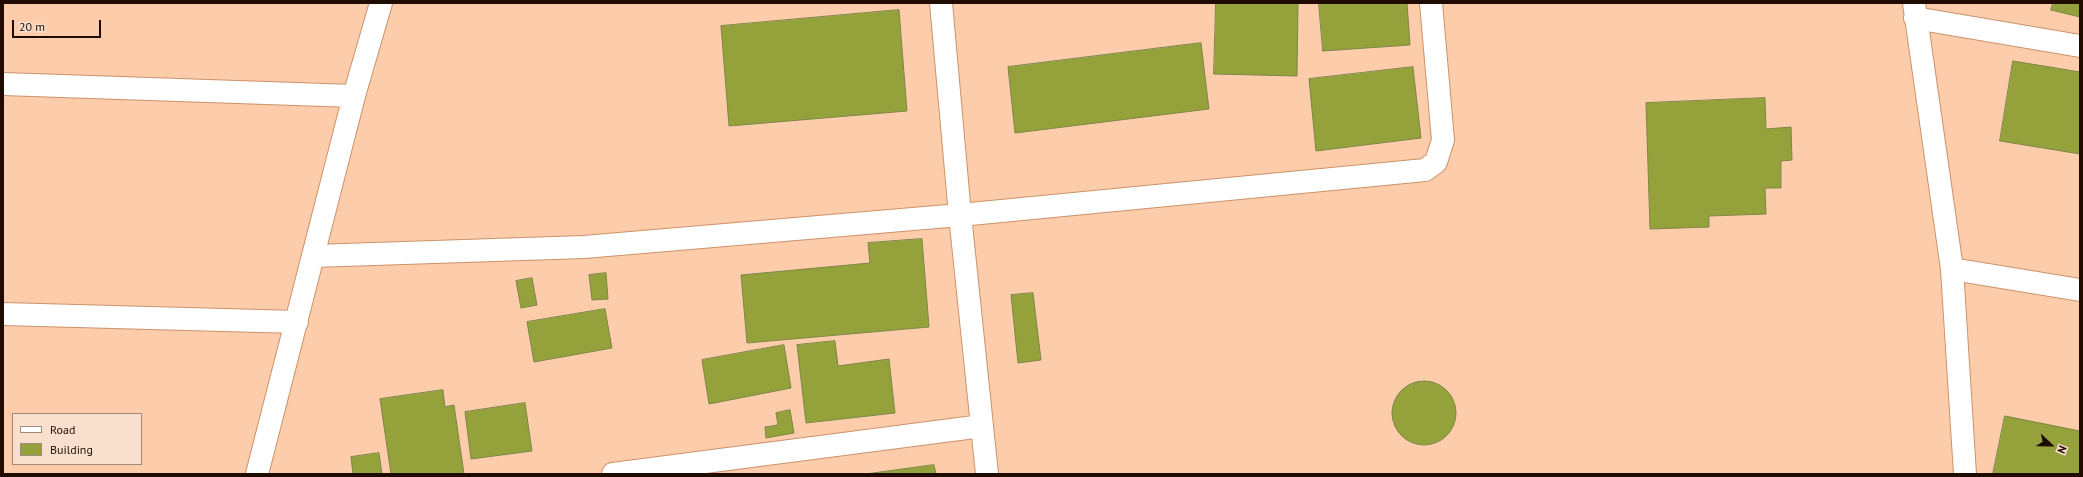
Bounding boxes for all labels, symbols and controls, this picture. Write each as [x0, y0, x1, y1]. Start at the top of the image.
scale bar [14, 12, 103, 38]
text: 20 m [19, 19, 45, 34]
legend [12, 413, 142, 465]
text: Road [50, 422, 75, 437]
north arrow [2031, 425, 2071, 465]
text: Building [50, 442, 93, 457]
text: N [2054, 444, 2070, 455]

